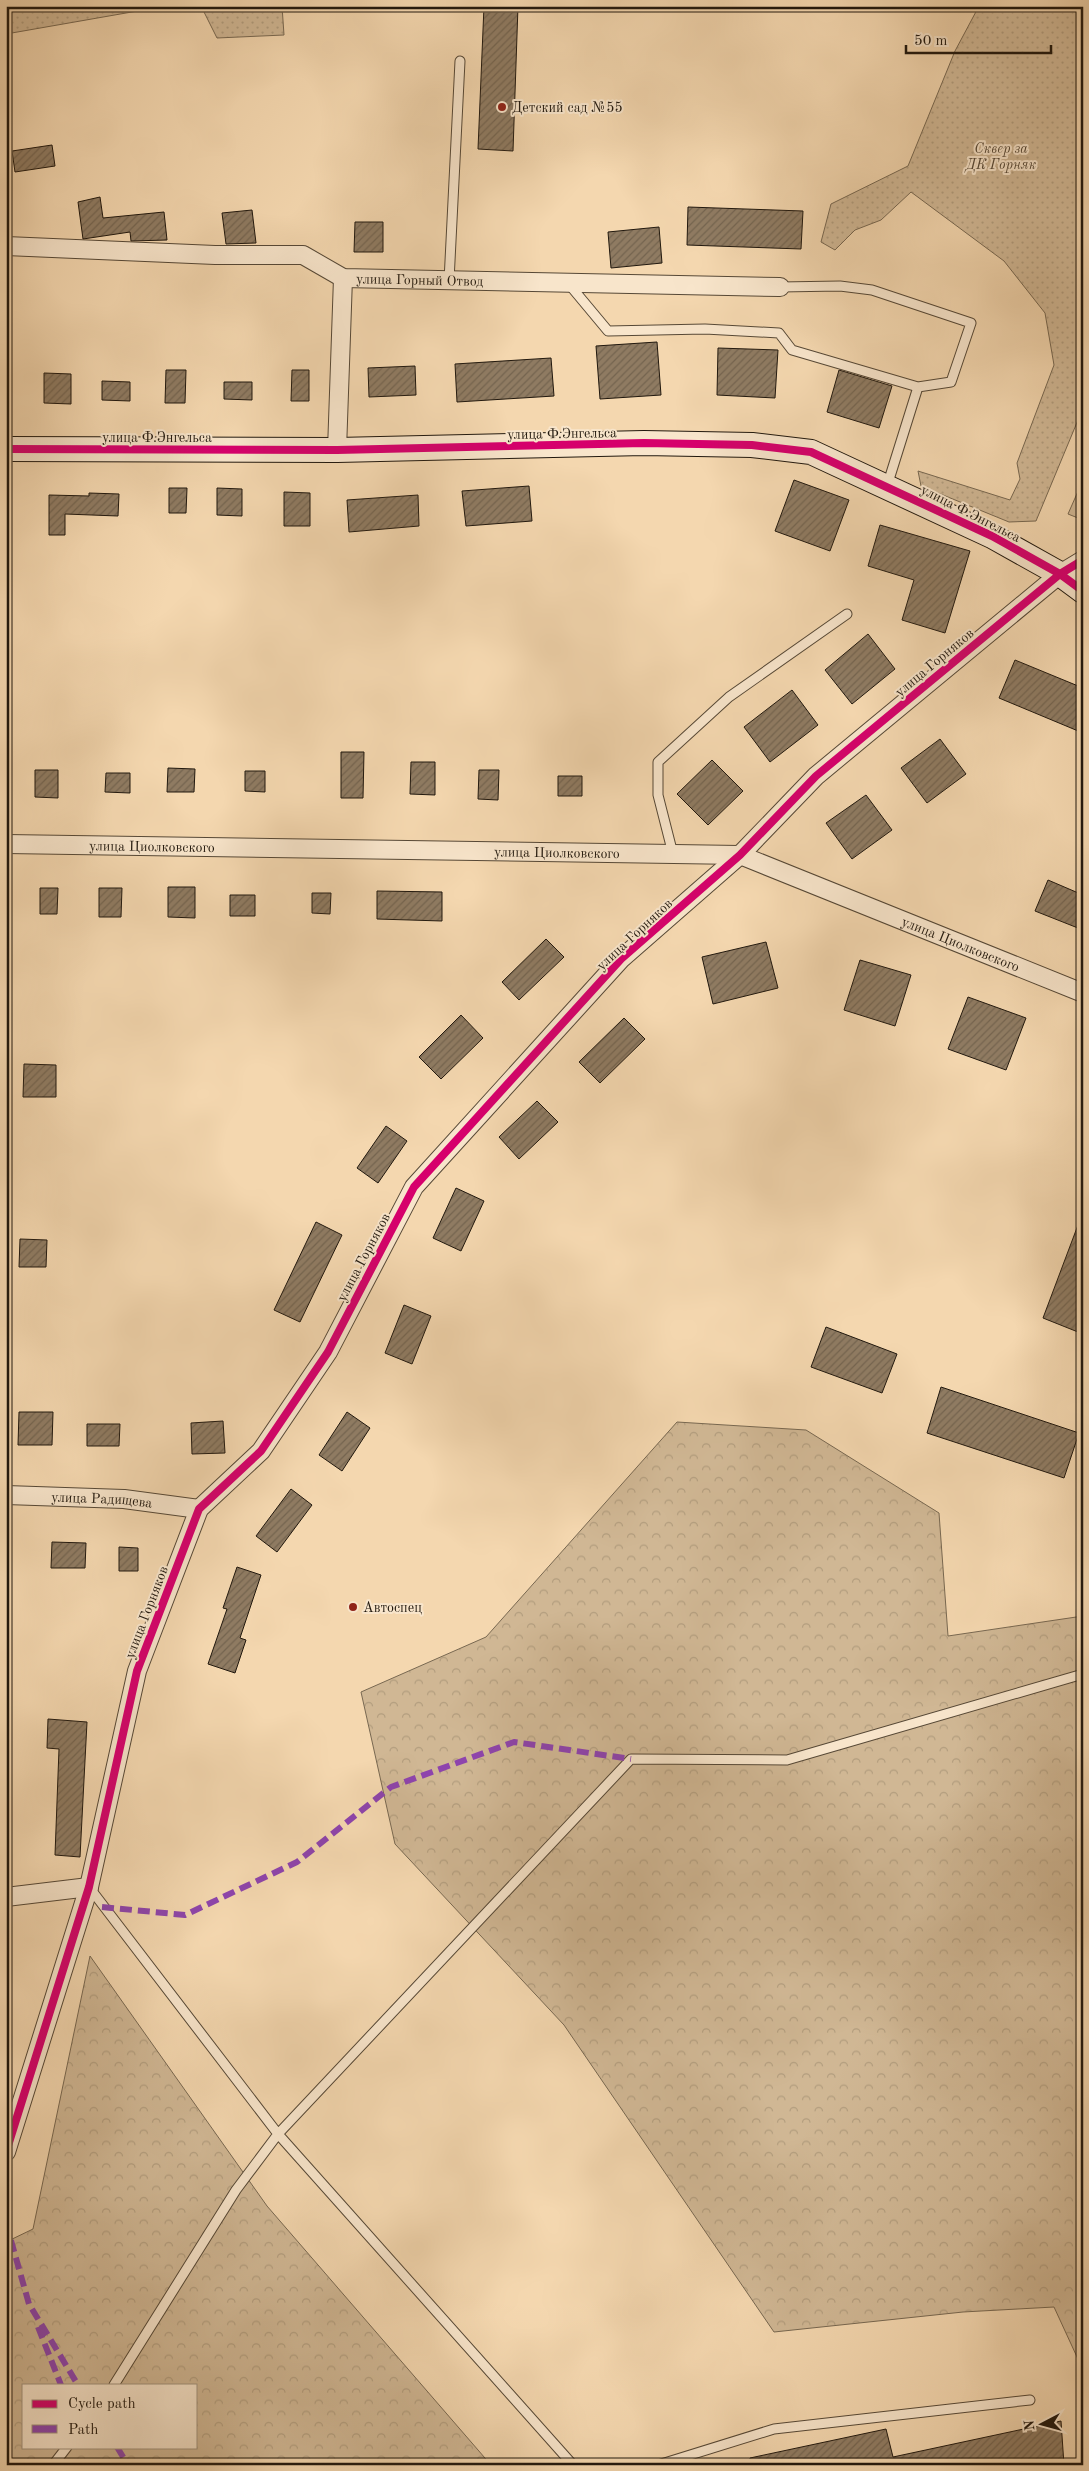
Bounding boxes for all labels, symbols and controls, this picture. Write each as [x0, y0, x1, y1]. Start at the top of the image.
scale bar [906, 22, 1052, 54]
text: 50 m [914, 34, 948, 49]
marker: Детский сад №55 [496, 101, 508, 113]
place label: Детский сад №55 [512, 101, 623, 115]
park label: Сквер за ДК Горняк [964, 142, 1037, 173]
street label: улица Горный Отвод [356, 272, 483, 289]
street label: улица Ф.Энгельса [507, 426, 617, 442]
street label: улица Ф.Энгельса [102, 431, 212, 445]
street label: улица Ф.Энгельса [918, 483, 1023, 545]
street label: улица Горняков [893, 626, 977, 700]
street label: улица Циолковского [89, 839, 215, 855]
street label: улица Циолковского [494, 845, 620, 861]
street label: улица Горняков [594, 896, 675, 973]
street label: улица Циолковского [899, 915, 1021, 975]
street label: улица Горняков [335, 1211, 393, 1304]
street label: улица Радищева [51, 1491, 153, 1511]
street label: улица Горняков [123, 1564, 171, 1660]
marker: Автоспец [347, 1601, 359, 1613]
place label: Автоспец [363, 1601, 422, 1615]
legend [22, 2384, 198, 2448]
text: Cycle path [68, 2397, 136, 2412]
north arrow [1016, 2398, 1066, 2448]
text: N [1023, 2419, 1038, 2431]
text: Path [68, 2423, 98, 2438]

